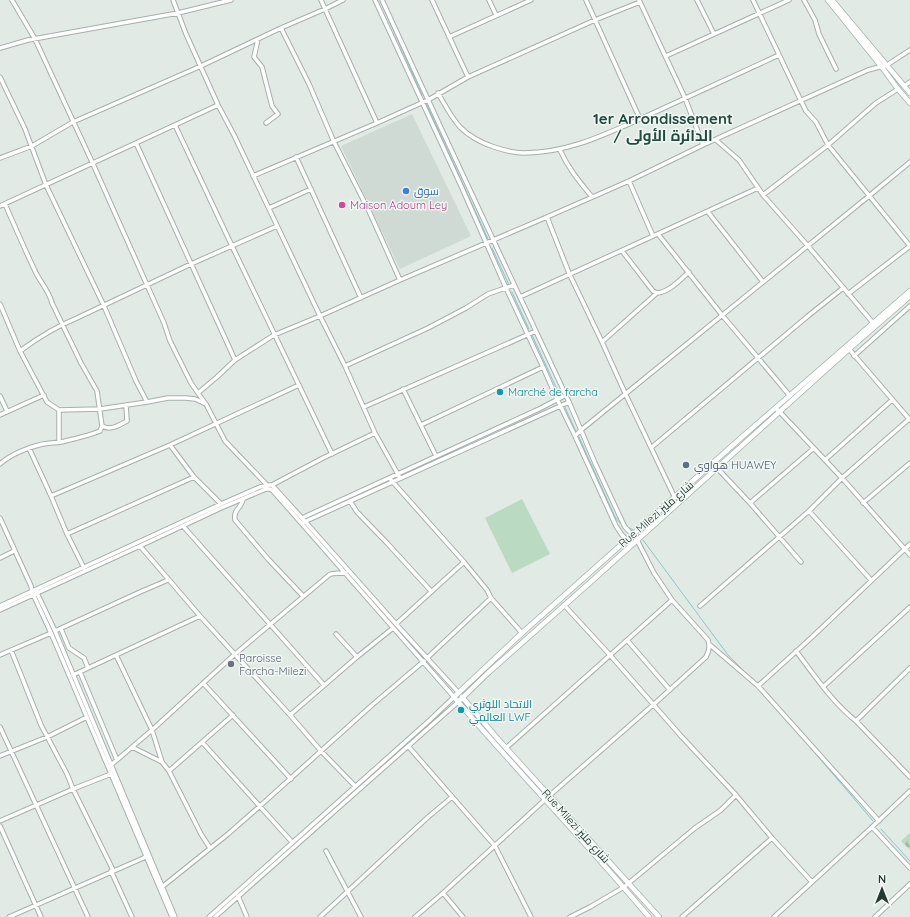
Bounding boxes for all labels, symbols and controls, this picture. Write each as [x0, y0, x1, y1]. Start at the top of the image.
district label: 1er Arrondissement / الدائرة الأولى [593, 109, 733, 145]
place label: سوق [414, 184, 439, 198]
marker: سوق [401, 186, 411, 196]
place label: Maison Adoum Ley [350, 198, 447, 212]
marker: Maison Adoum Ley [337, 200, 347, 210]
place label: Marché de farcha [508, 385, 598, 399]
marker: Marché de farcha [495, 387, 505, 397]
place label: هواوي HUAWEY [694, 458, 777, 474]
marker: هواوي HUAWEY [681, 460, 691, 470]
street label: Rue Milezi شارع مليز [616, 478, 697, 551]
place label: Paroisse Farcha-Milezi [239, 651, 306, 678]
marker: Paroisse Farcha-Milezi [226, 659, 236, 669]
place label: الاتحاد اللوثري العالمي LWF [469, 697, 532, 726]
marker: الاتحاد اللوثري العالمي LWF [456, 705, 466, 715]
street label: Rue Milezi شارع مليز [538, 786, 613, 867]
north arrow [862, 869, 902, 909]
text: N [878, 872, 886, 886]

